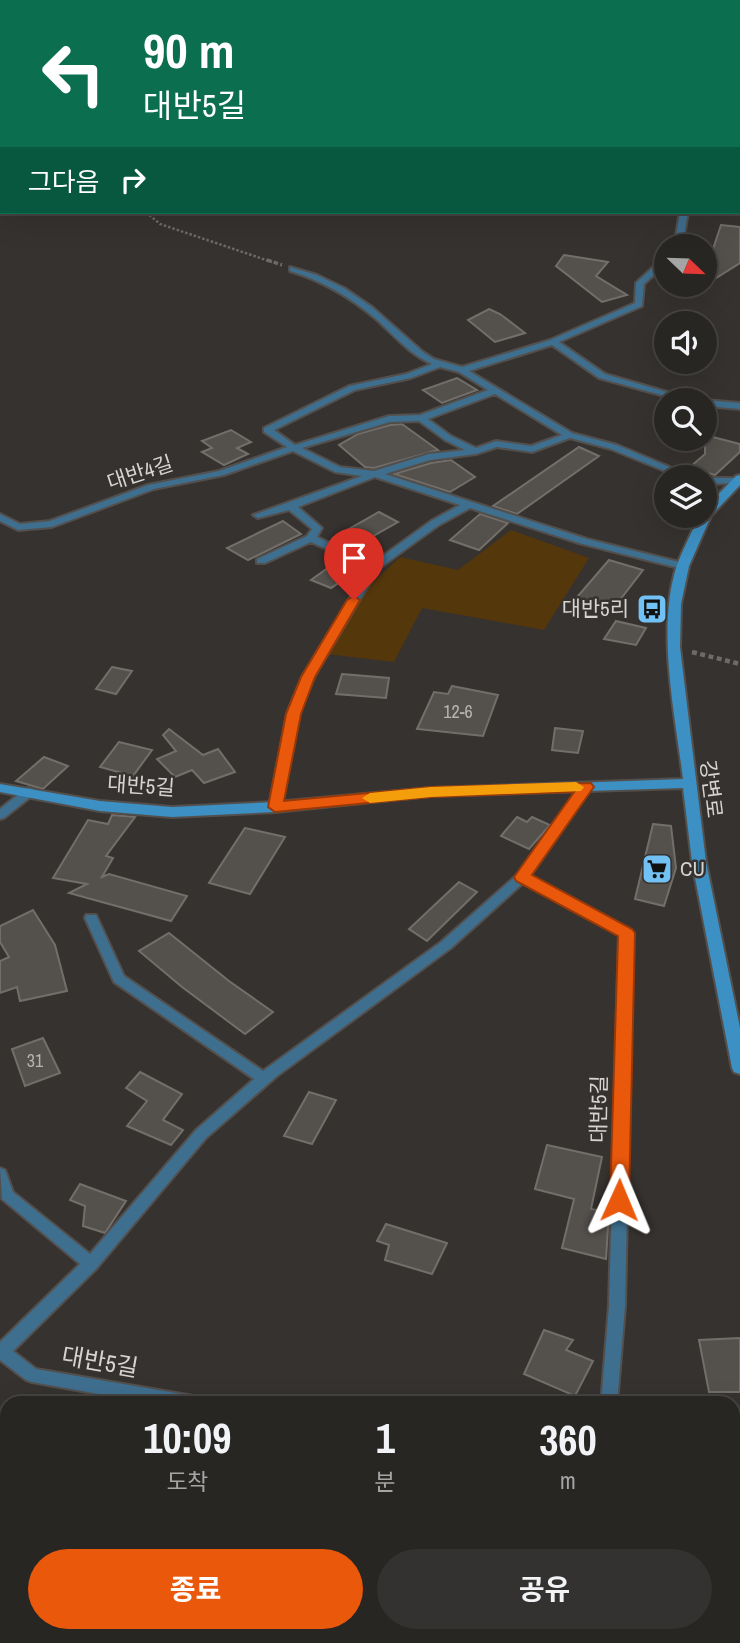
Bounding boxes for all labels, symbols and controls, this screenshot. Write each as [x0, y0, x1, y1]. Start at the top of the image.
text: 90 m [143, 17, 235, 83]
icon: left [28, 28, 119, 119]
text: 대반5길 [143, 84, 246, 127]
icon: right [114, 161, 152, 199]
text: 그다음 [28, 164, 100, 199]
north arrow [654, 234, 718, 298]
map controls [654, 234, 717, 528]
button: sound [654, 311, 717, 374]
button: search [654, 388, 717, 451]
street label: 대반4길 [103, 448, 176, 497]
button: layers [654, 465, 717, 528]
pin [324, 528, 384, 600]
icon: arrive [335, 539, 373, 577]
bus stop icon: 대반5리 [635, 592, 669, 626]
place label: 대반5리 [561, 594, 629, 623]
house number: 12-6 [443, 699, 473, 724]
street label: 강변로 [694, 758, 729, 819]
street label: 대반5길 [106, 769, 176, 802]
supermarket icon: CU [640, 852, 674, 886]
place label: CU [680, 854, 705, 883]
house number: 31 [27, 1048, 44, 1073]
street label: 대반5길 [583, 1075, 614, 1143]
position arrow [582, 1163, 656, 1237]
street label: 대반5길 [59, 1339, 141, 1383]
text: 10:09 [143, 1410, 231, 1466]
text: 1 [376, 1410, 395, 1466]
text: 360 [539, 1412, 597, 1468]
text: m [560, 1465, 576, 1496]
text: 도착 [166, 1466, 209, 1497]
text: 분 [375, 1466, 396, 1497]
button: 종료 [28, 1549, 363, 1629]
button: 공유 [377, 1549, 712, 1629]

